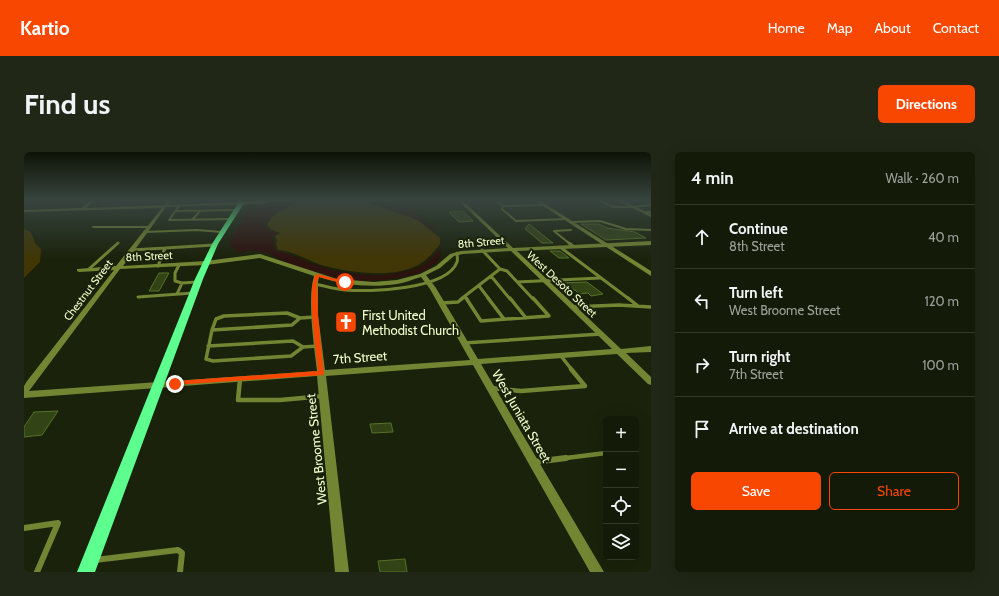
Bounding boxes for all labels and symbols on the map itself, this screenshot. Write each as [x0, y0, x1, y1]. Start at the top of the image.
street label: 8th Street [457, 233, 505, 251]
street label: 8th Street [125, 248, 173, 264]
street label: West Desoto Street [524, 248, 600, 320]
street label: Chestnut Street [60, 256, 116, 323]
route start [336, 273, 354, 291]
place label: First United Methodist Church [362, 307, 459, 338]
church icon: First United Methodist Church [333, 309, 359, 335]
street label: 7th Street [332, 347, 388, 367]
street label: West Juniata Street [489, 367, 555, 466]
route end [166, 375, 184, 393]
street label: West Broome Street [302, 392, 330, 505]

